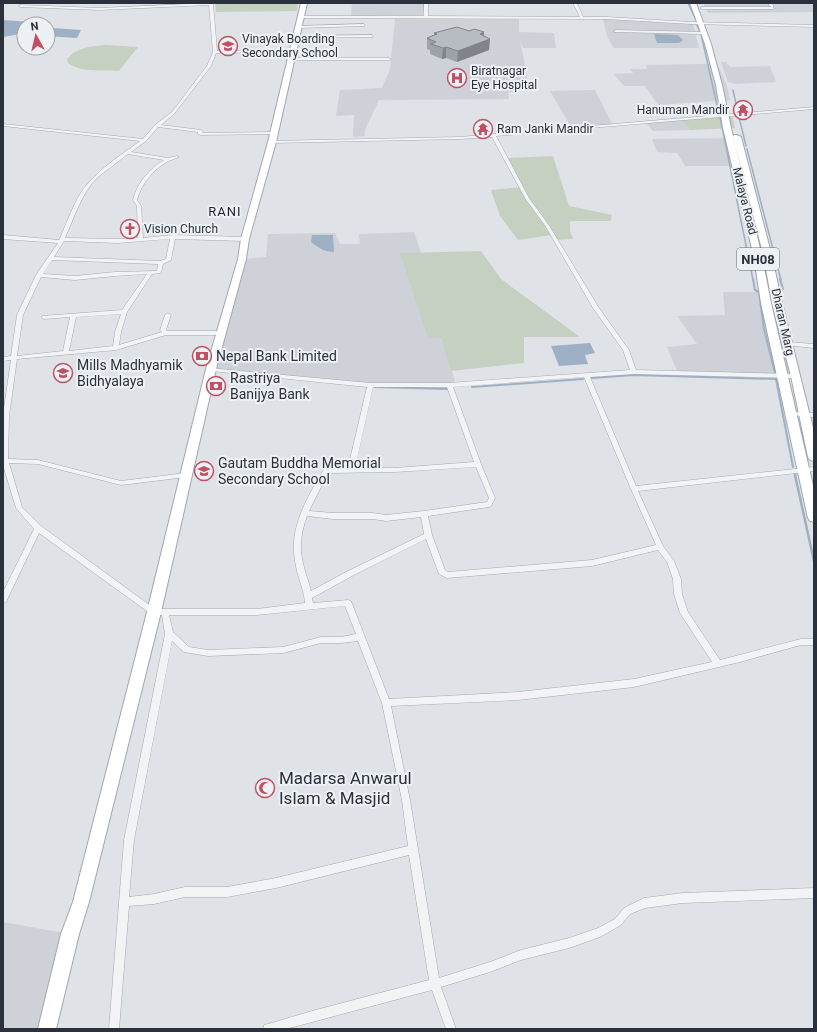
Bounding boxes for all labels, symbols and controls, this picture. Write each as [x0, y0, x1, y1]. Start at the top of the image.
north arrow [16, 16, 56, 56]
text: N [30, 20, 40, 34]
place label: Vinayak Boarding Secondary School [242, 32, 338, 60]
school or university icon: Vinayak Boarding Secondary School [217, 35, 239, 57]
place label: Biratnagar Eye Hospital [471, 64, 537, 92]
hospital icon: Biratnagar Eye Hospital [446, 67, 468, 89]
temple icon: Hanuman Mandir [732, 99, 754, 121]
place label: Hanuman Mandir [637, 103, 729, 117]
temple icon: Ram Janki Mandir [472, 118, 494, 140]
place label: Ram Janki Mandir [497, 122, 594, 136]
street label: Malaya Road [730, 166, 760, 236]
district label: RANI [208, 204, 242, 219]
church icon: Vision Church [119, 218, 141, 240]
place label: Vision Church [144, 222, 218, 236]
road number: NH08 [737, 248, 779, 270]
street label: Dharan Marg [768, 287, 798, 357]
bank icon: Nepal Bank Limited [191, 345, 213, 367]
place label: Nepal Bank Limited [216, 348, 337, 364]
place label: Mills Madhyamik Bidhyalaya [77, 357, 183, 389]
school or university icon: Mills Madhyamik Bidhyalaya [52, 362, 74, 384]
place label: Rastriya Banijya Bank [230, 370, 311, 402]
bank icon: Rastriya Banijya Bank [205, 375, 227, 397]
place label: Gautam Buddha Memorial Secondary School [218, 455, 381, 487]
school or university icon: Gautam Buddha Memorial Secondary School [193, 460, 215, 482]
place label: Madarsa Anwarul Islam & Masjid [279, 768, 412, 808]
mosque icon: Madarsa Anwarul Islam & Masjid [254, 777, 276, 799]

